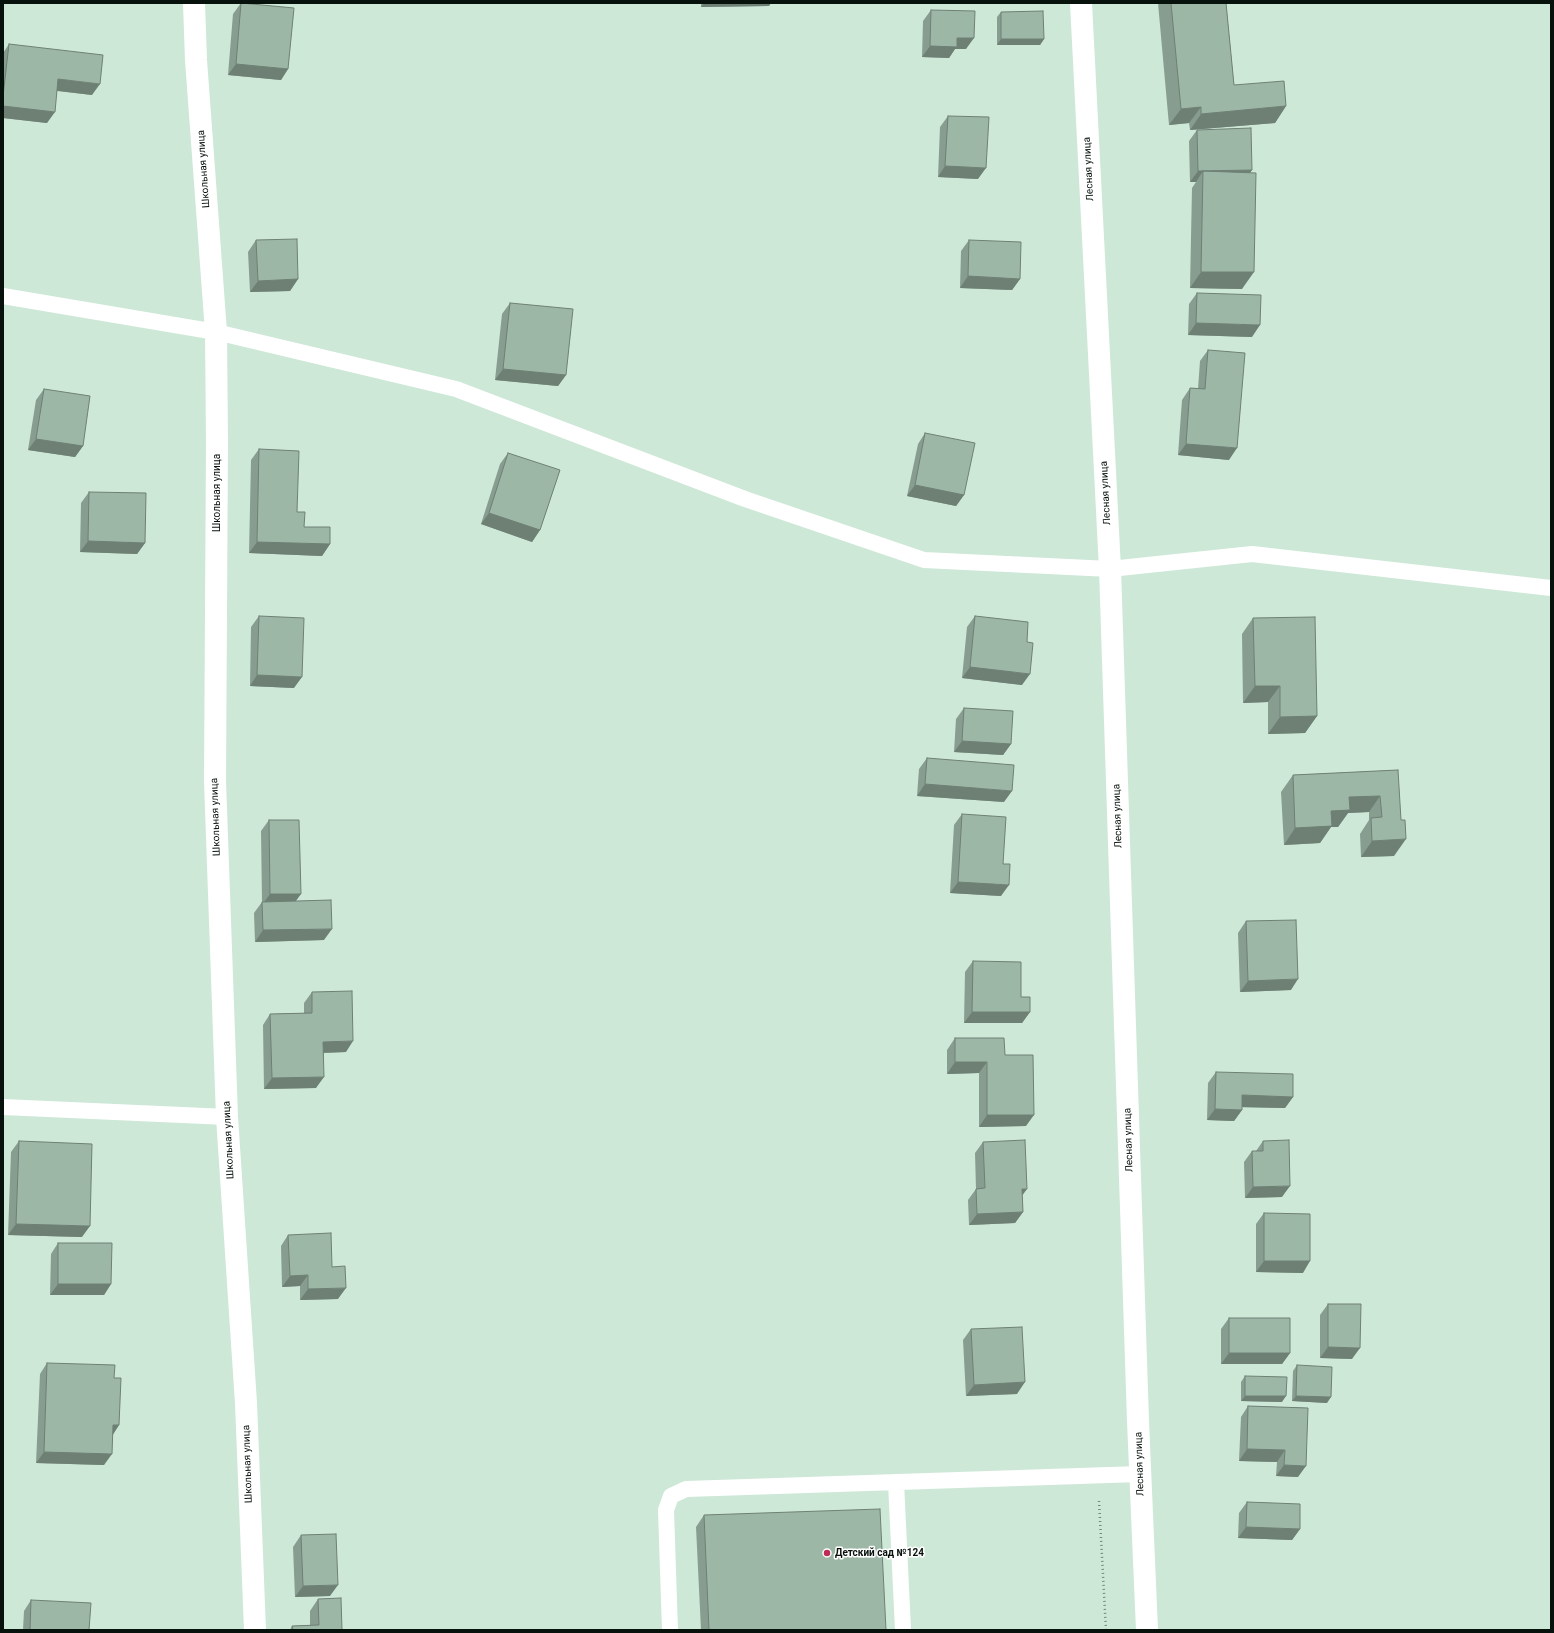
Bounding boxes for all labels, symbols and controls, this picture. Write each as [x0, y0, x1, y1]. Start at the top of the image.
street label: Школьная улица [195, 130, 213, 208]
street label: Лесная улица [1081, 137, 1097, 201]
street label: Школьная улица [211, 454, 223, 532]
street label: Лесная улица [1098, 461, 1114, 525]
street label: Школьная улица [209, 778, 223, 856]
street label: Лесная улица [1111, 784, 1125, 848]
street label: Школьная улица [221, 1101, 237, 1179]
street label: Лесная улица [1122, 1108, 1136, 1172]
street label: Школьная улица [241, 1425, 255, 1503]
street label: Лесная улица [1133, 1432, 1147, 1496]
place label: Детский сад №124 [835, 1547, 924, 1559]
marker: Детский сад №124 [822, 1548, 832, 1558]

